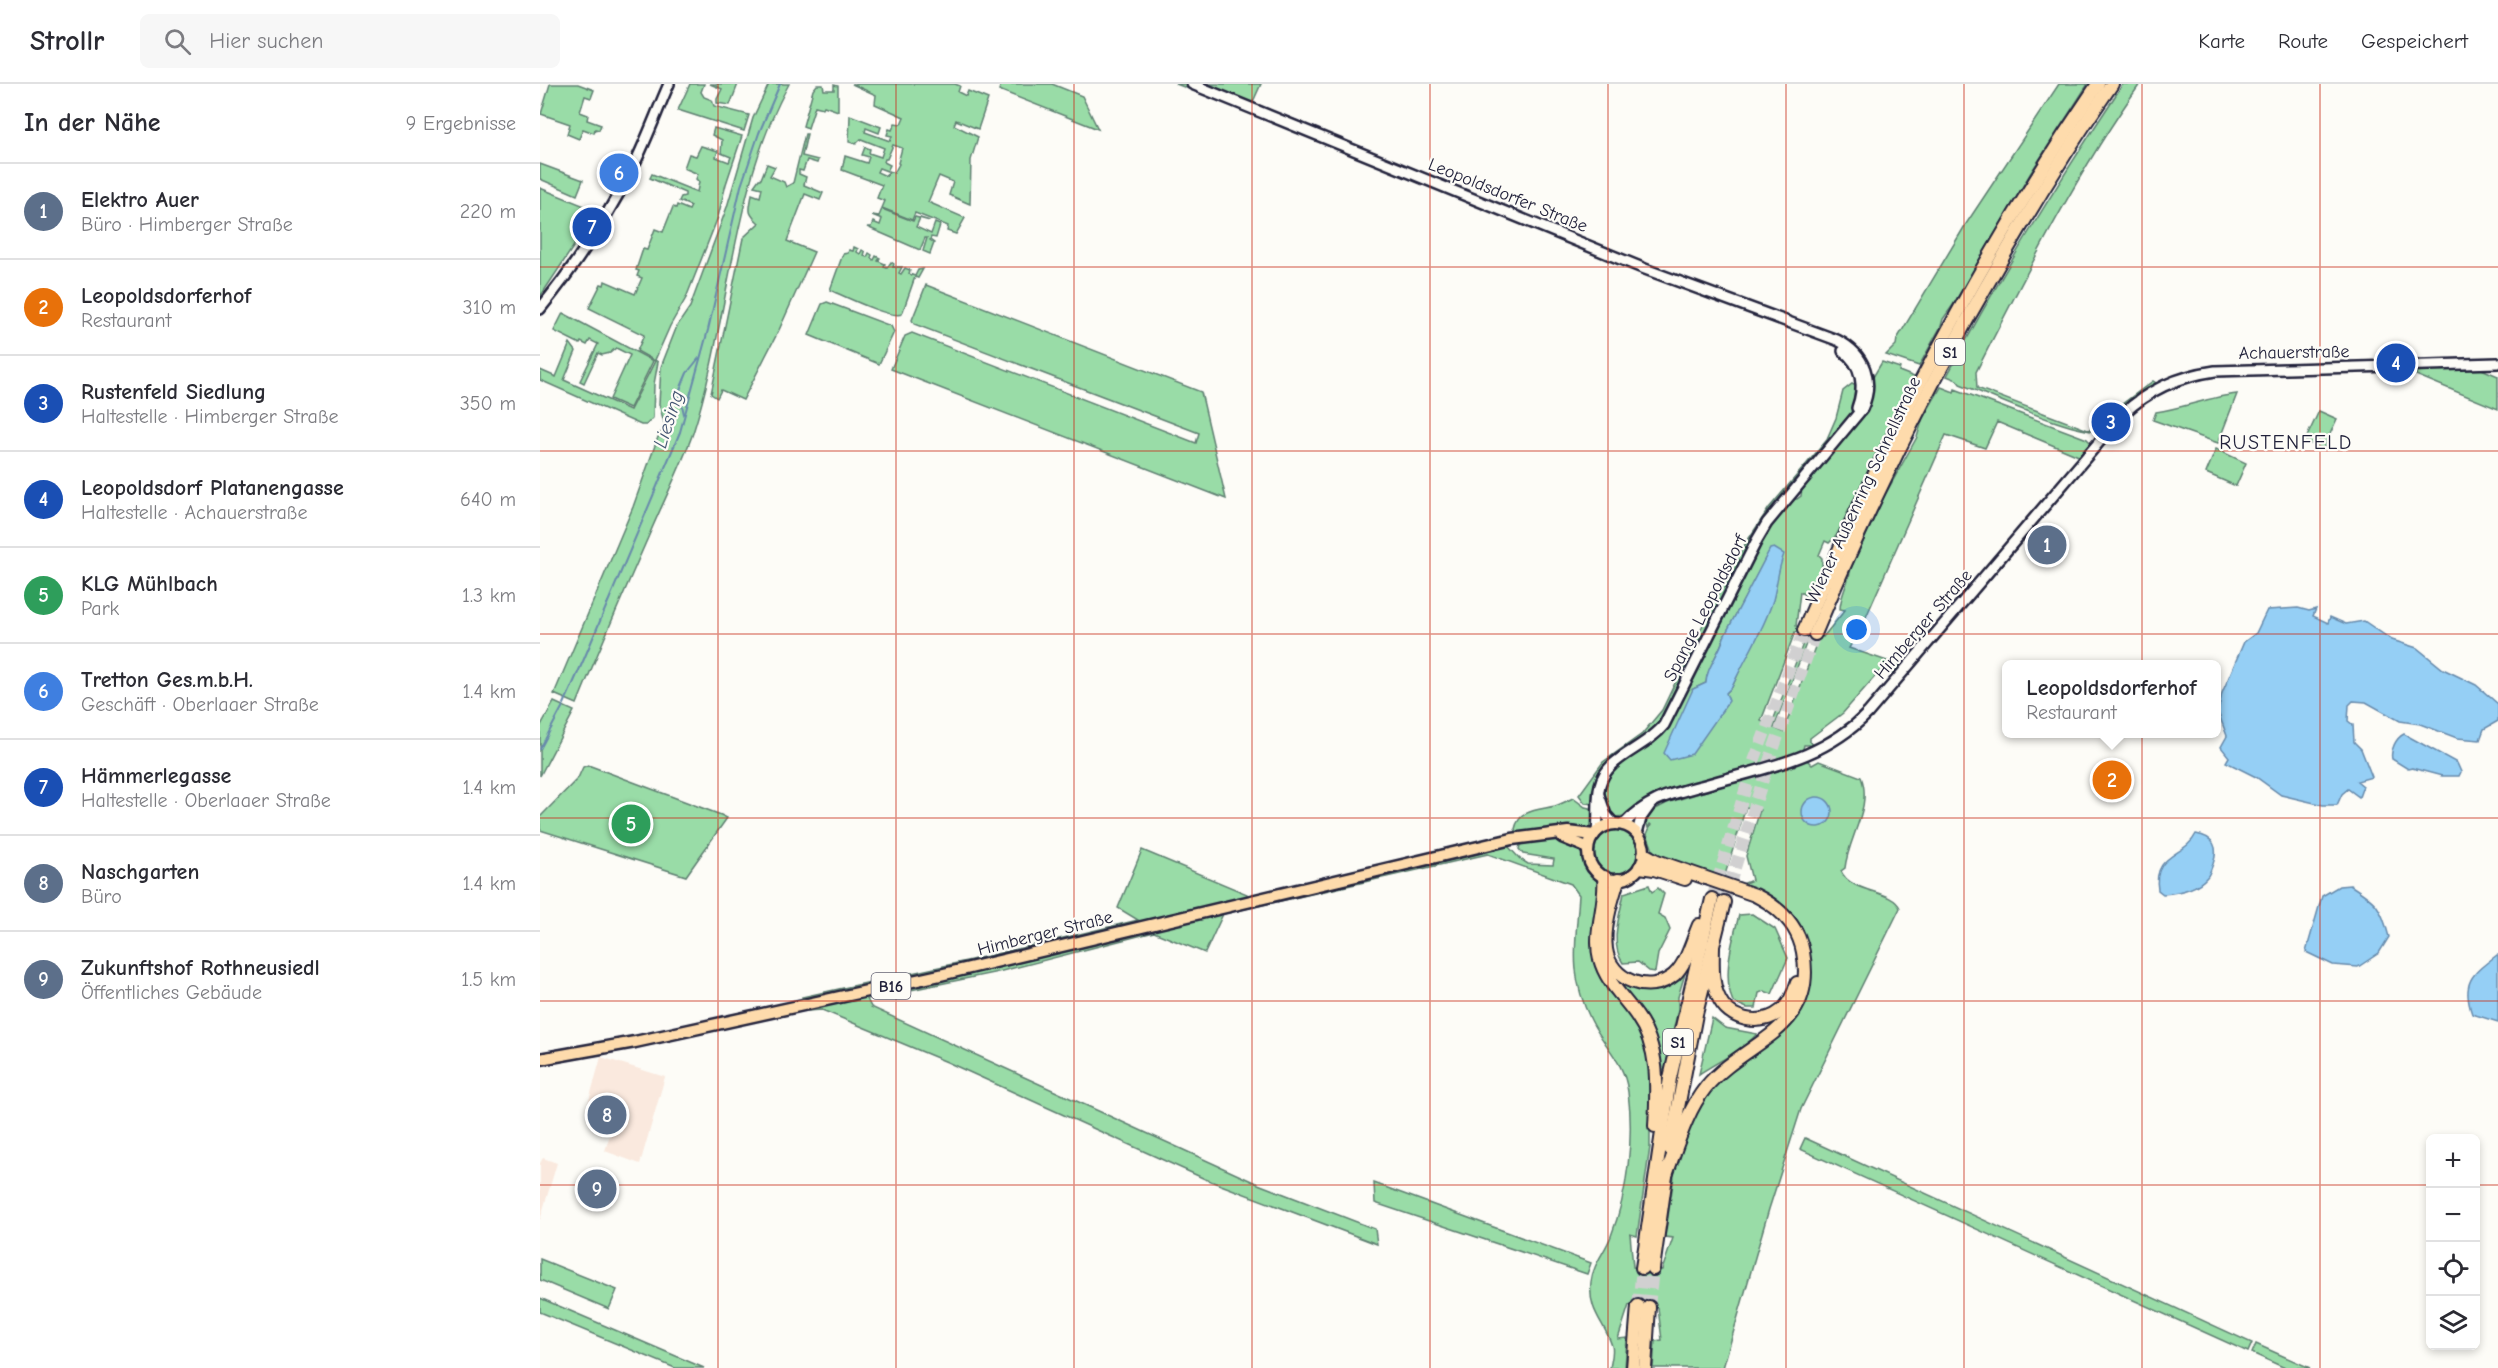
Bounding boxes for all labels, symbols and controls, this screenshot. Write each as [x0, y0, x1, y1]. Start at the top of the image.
search box [140, 14, 560, 68]
text: Strollr [30, 25, 104, 57]
icon: search [161, 25, 194, 58]
text: Hier suchen [209, 28, 323, 54]
text: Karte [2198, 29, 2245, 53]
text: Route [2278, 29, 2328, 53]
text: Gespeichert [2361, 29, 2468, 53]
text: In der Nähe [24, 108, 161, 138]
text: 9 Ergebnisse [406, 112, 516, 135]
pin: 6 [600, 150, 638, 196]
street label: Leopoldsdorfer Straße [1425, 154, 1591, 237]
text: Elektro Auer [81, 187, 199, 213]
text: 1 [40, 200, 47, 223]
text: 220 m [460, 200, 516, 223]
pin: 7 [572, 204, 612, 250]
text: Büro · Himberger Straße [81, 213, 293, 236]
text: Leopoldsdorferhof [81, 283, 251, 309]
text: 2 [39, 296, 48, 319]
text: 310 m [463, 296, 516, 319]
text: Restaurant [81, 309, 171, 332]
road number: S1 [1935, 339, 1965, 365]
pin: 4 [2376, 340, 2416, 386]
street label: Achauerstraße [2239, 341, 2350, 364]
street label: Wiener Außenring Schnellstraße [1802, 373, 1925, 607]
text: Rustenfeld Siedlung [81, 379, 266, 405]
water label: Liesing [648, 388, 689, 451]
text: 3 [39, 392, 48, 415]
text: 350 m [460, 392, 516, 415]
pin: 3 [2092, 400, 2130, 444]
text: Haltestelle · Himberger Straße [81, 405, 338, 428]
district label: RUSTENFELD [2219, 431, 2353, 454]
text: Leopoldsdorf Platanengasse [81, 475, 344, 501]
text: 4 [39, 488, 48, 511]
text: 640 m [460, 488, 516, 511]
text: Haltestelle · Achauerstraße [81, 501, 307, 524]
pin: 1 [2028, 522, 2066, 568]
street label: Spange Leopoldsdorf [1659, 531, 1752, 685]
street label: Himberger Straße [1870, 565, 1977, 684]
text: KLG Mühlbach [81, 571, 218, 597]
text: 5 [38, 584, 49, 607]
text: 1.3 km [462, 584, 516, 607]
text: Park [81, 597, 119, 620]
your location [1842, 615, 1871, 644]
popup [2002, 660, 2221, 738]
text: Tretton Ges.m.b.H. [81, 667, 253, 693]
text: Leopoldsdorferhof [2026, 675, 2197, 701]
text: 6 [38, 680, 49, 703]
text: 1.4 km [462, 680, 516, 703]
text: Geschäft · Oberlaaer Straße [81, 693, 319, 716]
text: Restaurant [2026, 701, 2117, 724]
pin: 2 [2092, 758, 2132, 802]
text: Hämmerlegasse [81, 763, 231, 789]
text: 7 [39, 776, 48, 799]
text: 1.4 km [462, 776, 516, 799]
text: Haltestelle · Oberlaaer Straße [81, 789, 331, 812]
pin: 5 [612, 802, 650, 846]
text: Naschgarten [81, 859, 199, 885]
text: 8 [38, 872, 49, 895]
text: 1.4 km [462, 872, 516, 895]
text: Büro [81, 885, 122, 908]
street label: Himberger Straße [975, 907, 1115, 960]
text: Zukunftshof Rothneusiedl [81, 955, 320, 981]
text: 9 [38, 968, 49, 991]
text: 1.5 km [461, 968, 516, 991]
road number: B16 [872, 973, 910, 999]
text: Öffentliches Gebäude [81, 981, 262, 1004]
road number: S1 [1663, 1029, 1693, 1055]
pin: 8 [588, 1092, 626, 1138]
map controls [2426, 1134, 2480, 1350]
button: + [2426, 1134, 2480, 1188]
pin: 9 [578, 1166, 616, 1212]
button: − [2426, 1188, 2480, 1242]
button: locate [2426, 1242, 2480, 1296]
button: layers [2426, 1296, 2480, 1350]

